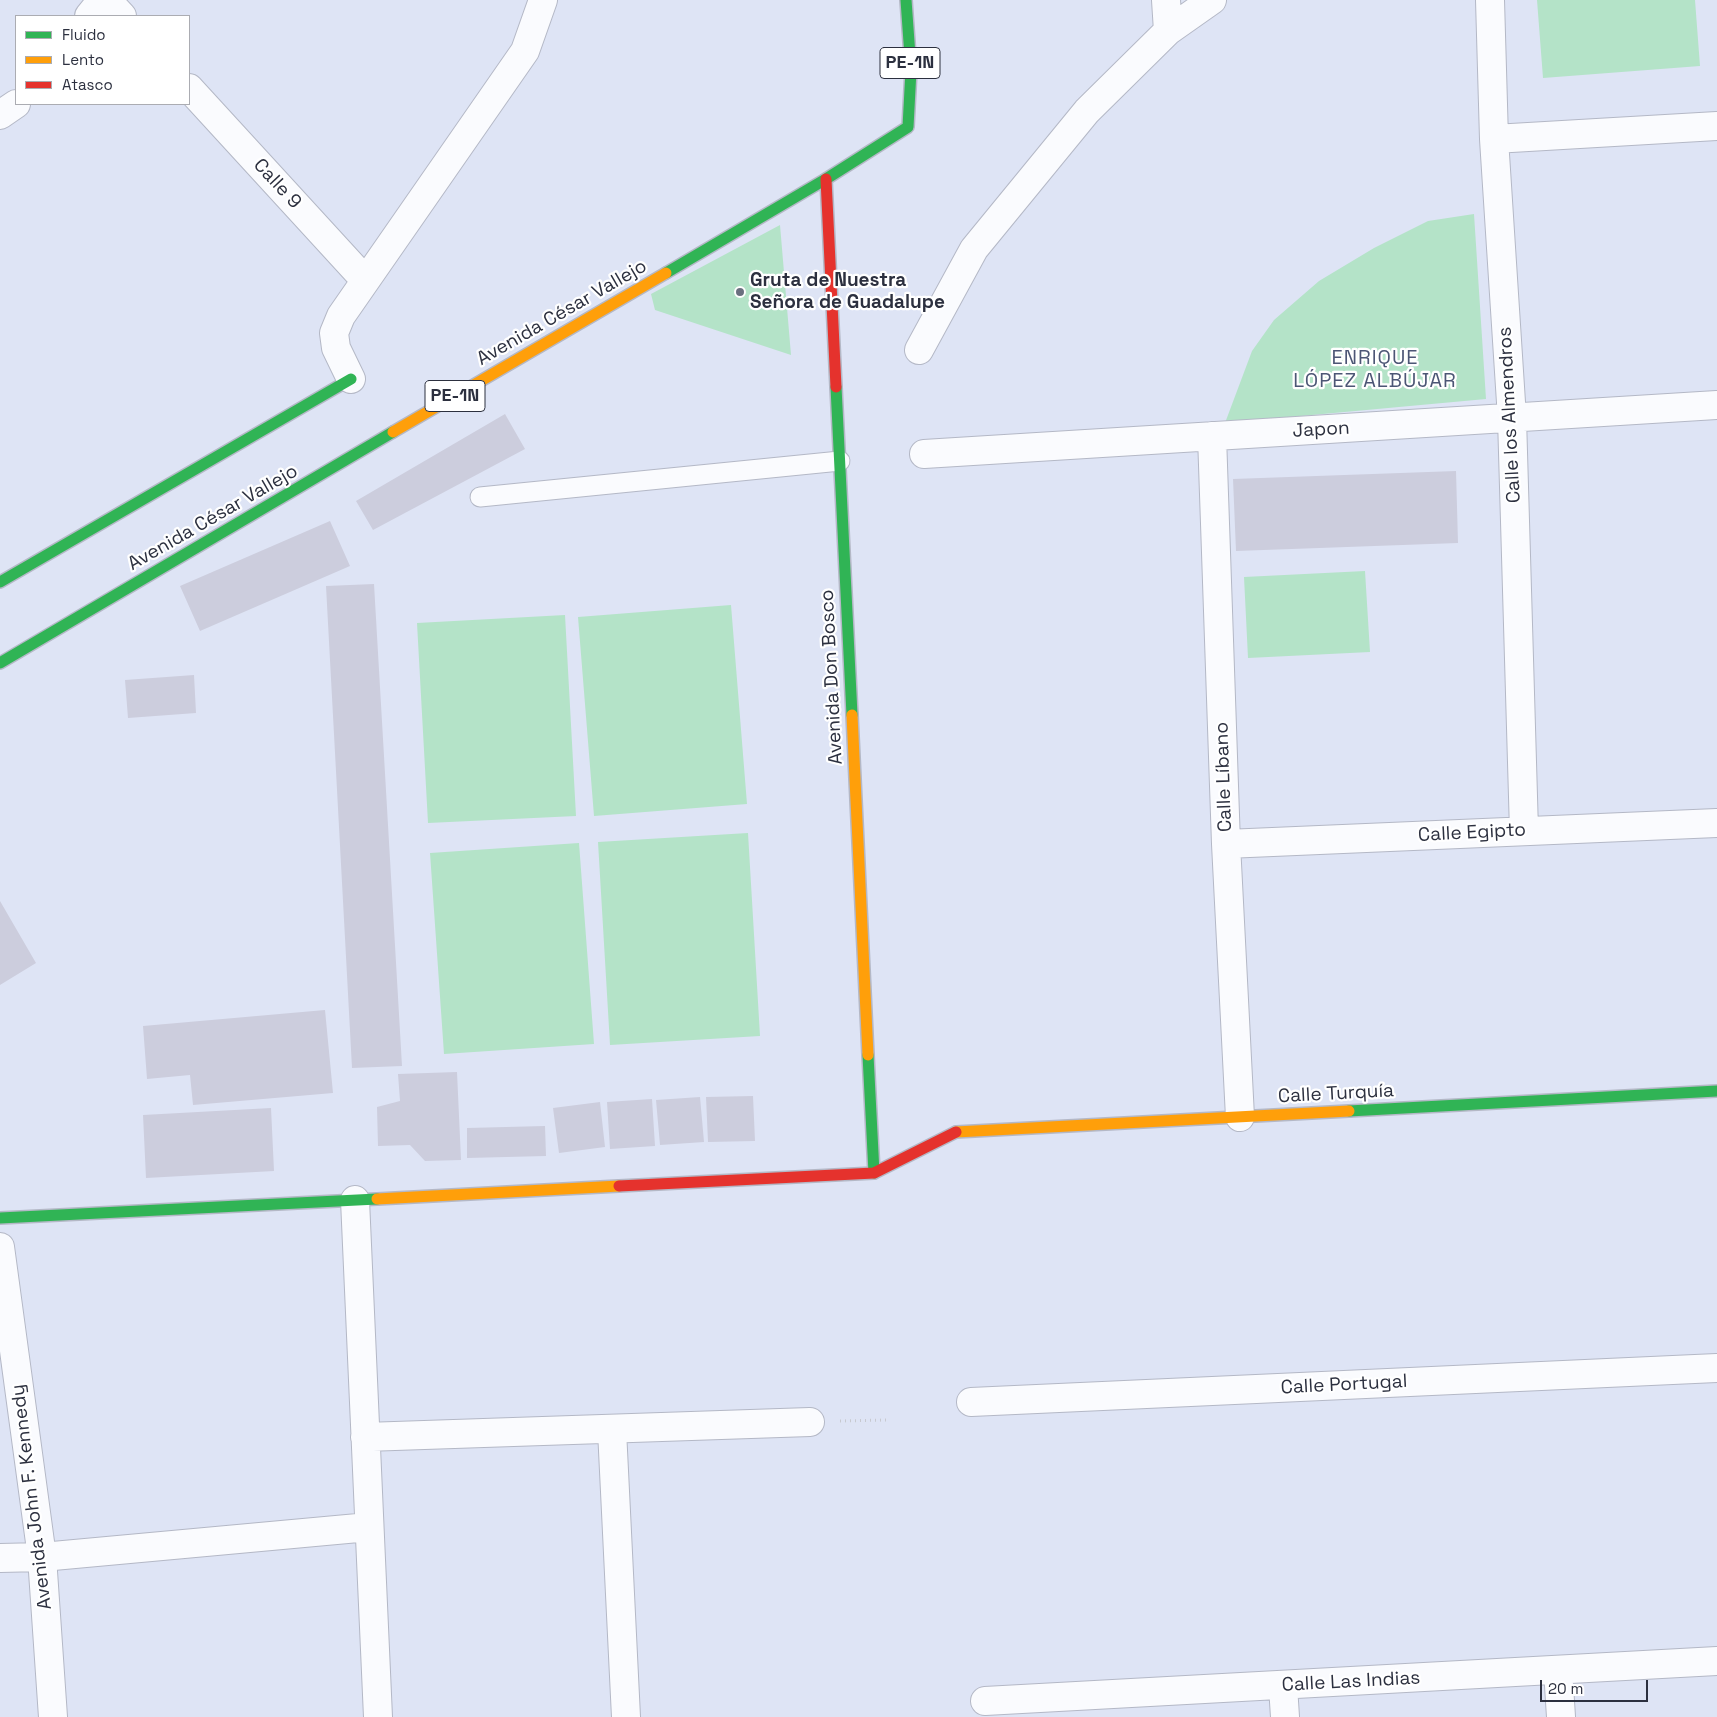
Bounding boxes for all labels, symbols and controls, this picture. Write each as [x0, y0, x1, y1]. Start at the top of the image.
legend [15, 15, 190, 105]
text: Fluido [62, 25, 106, 44]
road number: PE-1N [880, 48, 940, 78]
text: Lento [62, 50, 104, 69]
text: Atasco [62, 75, 113, 94]
street label: Calle 9 [248, 154, 306, 214]
street label: Avenida César Vallejo [473, 255, 651, 371]
place label: Gruta de Nuestra Señora de Guadalupe [750, 270, 945, 314]
marker: Gruta de Nuestra Señora de Guadalupe [734, 286, 746, 298]
street label: Calle los Almendros [1494, 326, 1526, 504]
district label: ENRIQUE LÓPEZ ALBÚJAR [1292, 347, 1458, 394]
road number: PE-1N [425, 381, 485, 412]
street label: Japon [1292, 417, 1350, 443]
street label: Avenida César Vallejo [124, 460, 302, 576]
street label: Avenida Don Bosco [816, 589, 848, 765]
street label: Calle Líbano [1211, 722, 1237, 832]
street label: Calle Egipto [1417, 819, 1527, 847]
street label: Calle Turquía [1277, 1080, 1395, 1108]
street label: Calle Portugal [1280, 1370, 1408, 1400]
street label: Avenida John F. Kennedy [7, 1383, 57, 1611]
street label: Calle Las Indias [1281, 1667, 1421, 1697]
scale bar [1542, 1670, 1650, 1702]
text: 20 m [1548, 1679, 1583, 1698]

